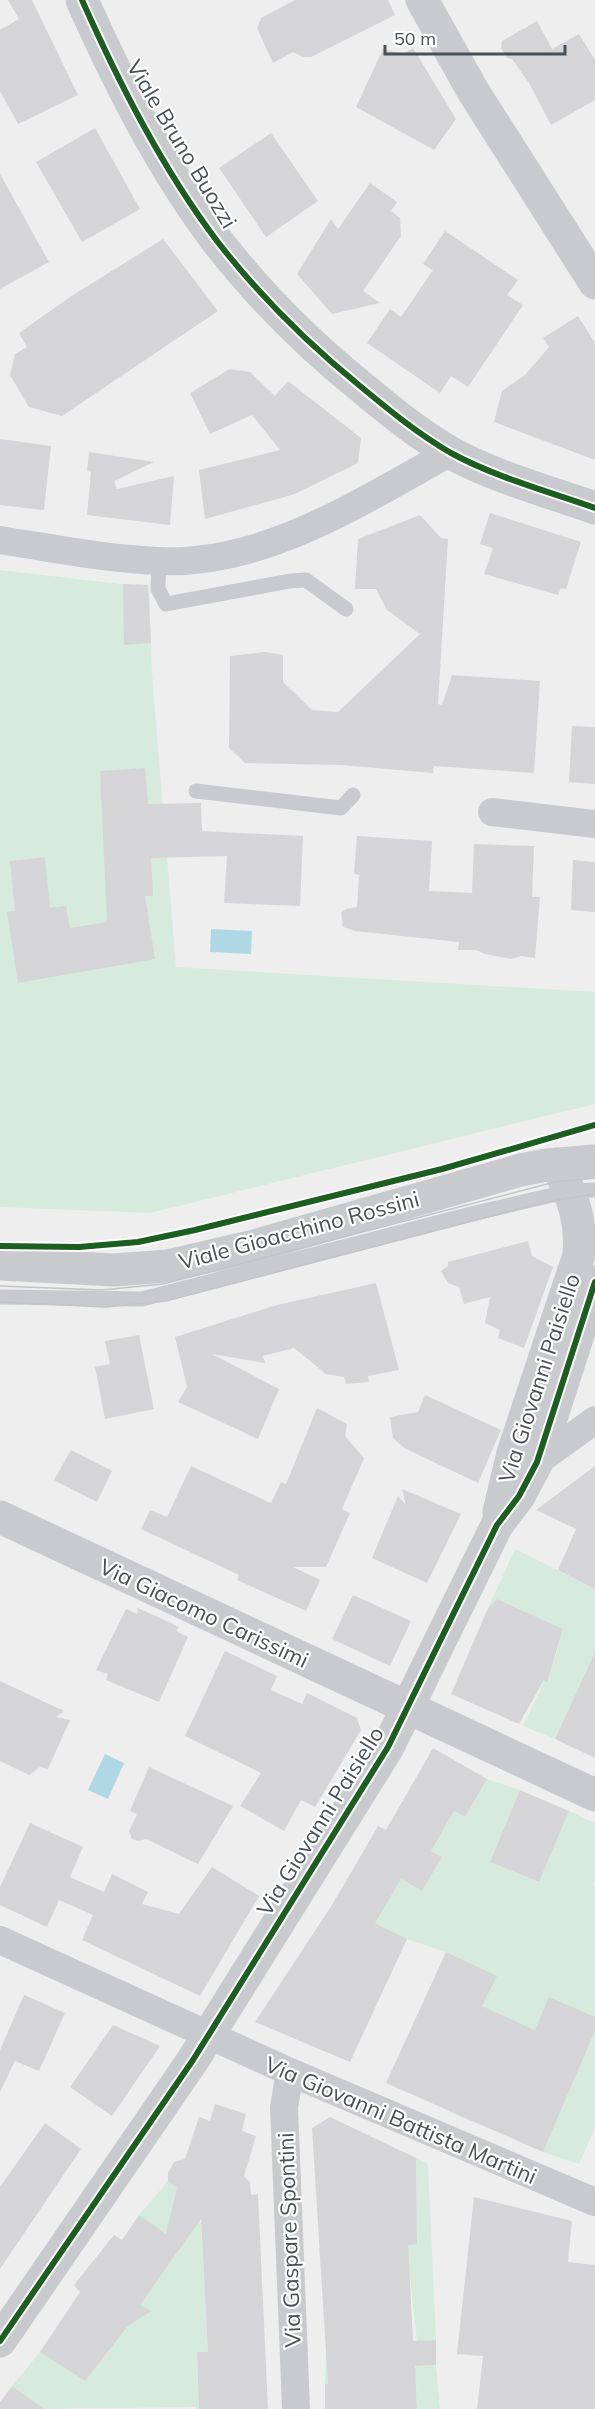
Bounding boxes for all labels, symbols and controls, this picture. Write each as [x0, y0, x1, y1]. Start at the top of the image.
scale bar [385, 18, 565, 56]
text: 50 m [394, 27, 436, 50]
street label: Viale Bruno Buozzi [121, 55, 243, 233]
street label: Viale Gioacchino Rossini [176, 1184, 422, 1276]
street label: Via Giovanni Paisiello [492, 1270, 586, 1486]
street label: Via Giacomo Carissimi [95, 1552, 313, 1674]
street label: Via Giovanni Paisiello [250, 1721, 390, 1921]
street label: Via Giovanni Battista Martini [261, 2050, 541, 2190]
street label: Via Gaspare Spontini [271, 2132, 307, 2348]

